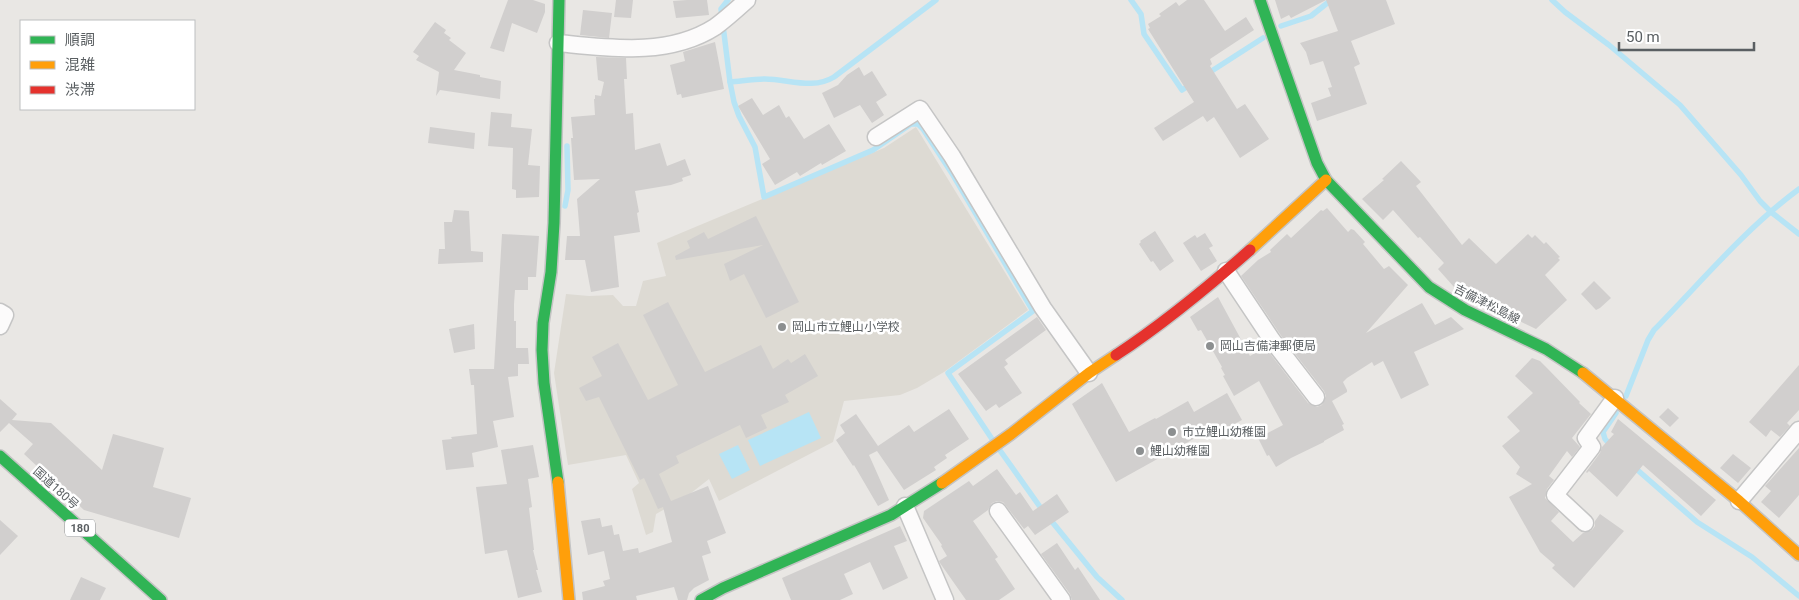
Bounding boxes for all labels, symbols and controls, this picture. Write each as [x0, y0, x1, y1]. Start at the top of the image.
legend [20, 20, 195, 110]
scale bar [1619, 20, 1754, 52]
text: 50 m [1626, 28, 1660, 46]
text: 順調 [65, 31, 95, 49]
text: 混雑 [65, 56, 95, 74]
text: 渋滞 [65, 81, 95, 99]
street label: 吉備津松島線 [1452, 281, 1522, 327]
place label: 岡山市立鯉山小学校 [792, 320, 900, 334]
marker: 岡山市立鯉山小学校 [776, 321, 788, 333]
place label: 岡山吉備津郵便局 [1220, 339, 1316, 353]
marker: 岡山吉備津郵便局 [1204, 340, 1216, 352]
place label: 市立鯉山幼稚園 [1182, 425, 1266, 439]
marker: 市立鯉山幼稚園 [1166, 426, 1178, 438]
place label: 鯉山幼稚園 [1150, 444, 1210, 458]
marker: 鯉山幼稚園 [1134, 445, 1146, 457]
street label: 国道180号 [30, 464, 82, 512]
road number: 180 [65, 520, 95, 536]

